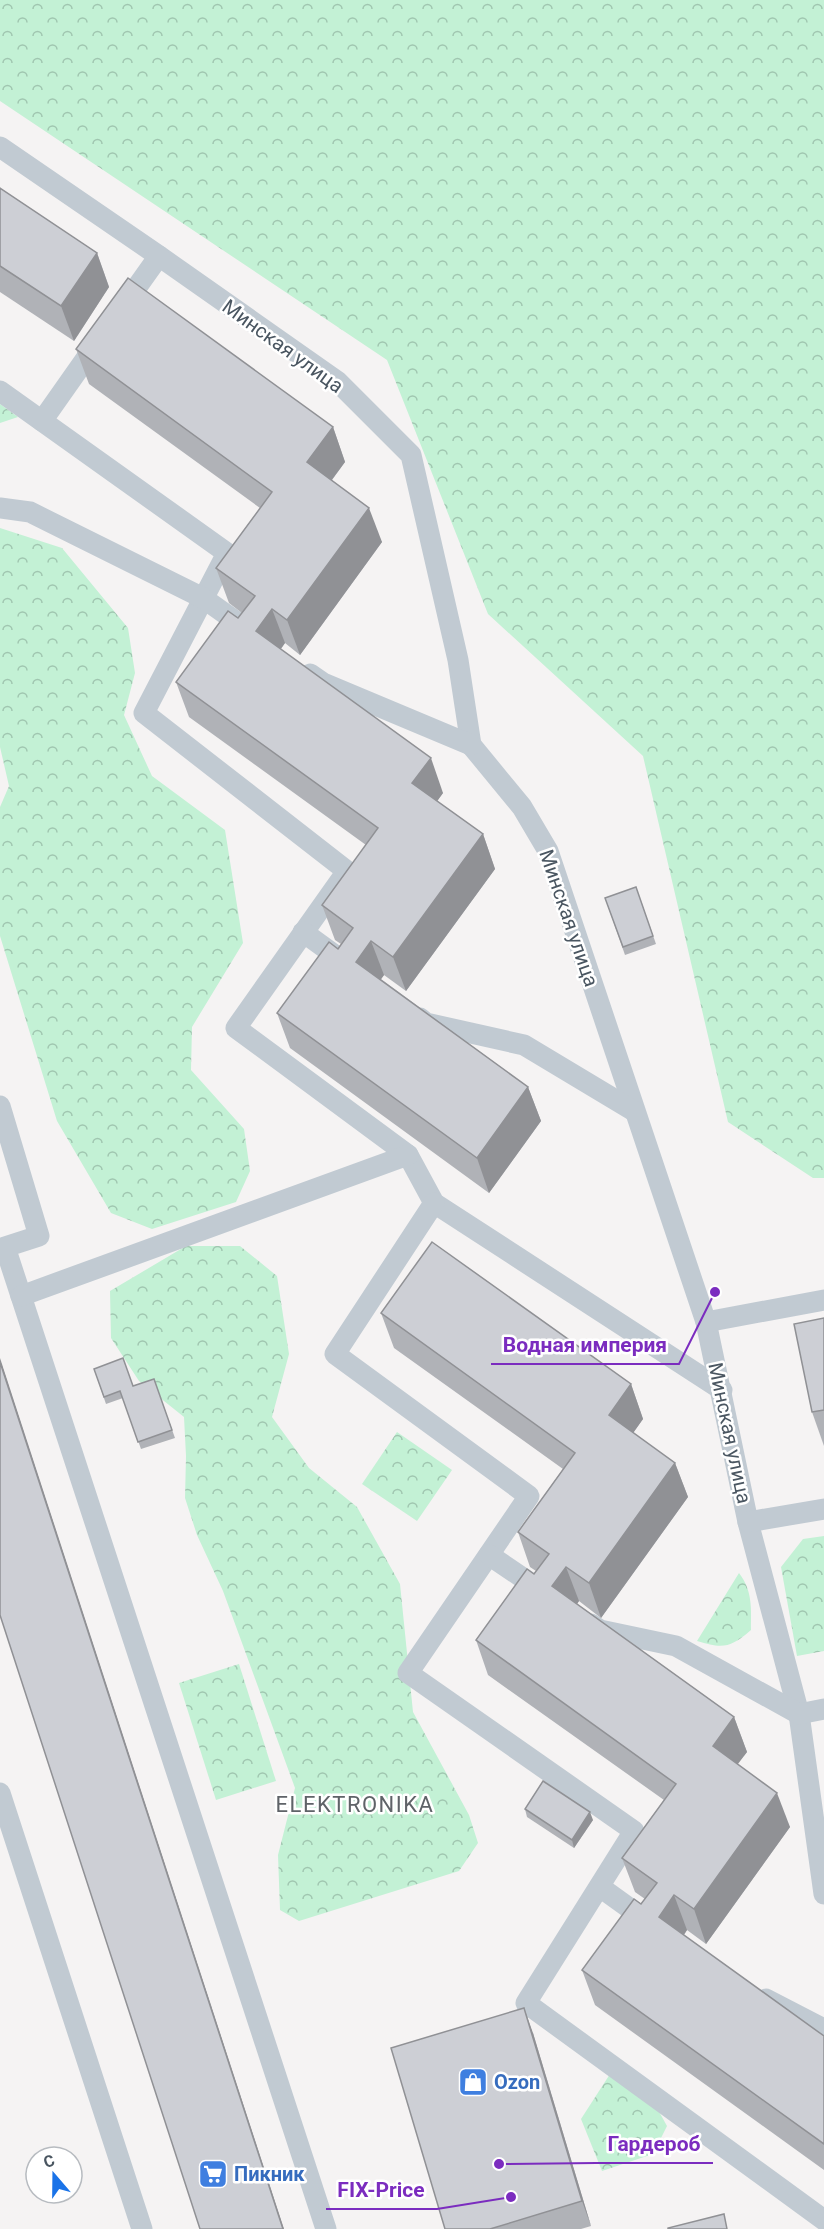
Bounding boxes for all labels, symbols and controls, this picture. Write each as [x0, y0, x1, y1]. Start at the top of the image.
street label: Минская улица [218, 294, 348, 398]
street label: Минская улица [534, 846, 604, 990]
callout: Водная империя [491, 1325, 679, 1364]
text: Водная империя [503, 1333, 667, 1357]
street label: Минская улица [703, 1360, 757, 1506]
district label: ELEKTRONIKA [276, 1792, 434, 1817]
shop icon: Ozon [457, 2066, 489, 2098]
place label: Ozon [494, 2070, 540, 2094]
callout: Гардероб [596, 2124, 713, 2163]
text: Гардероб [608, 2132, 701, 2156]
north arrow [24, 2145, 84, 2205]
text: С [41, 2151, 57, 2172]
supermarket icon: Пикник [197, 2158, 229, 2190]
place label: Пикник [234, 2162, 305, 2186]
callout: FIX-Price [326, 2170, 437, 2209]
text: FIX-Price [337, 2178, 425, 2202]

